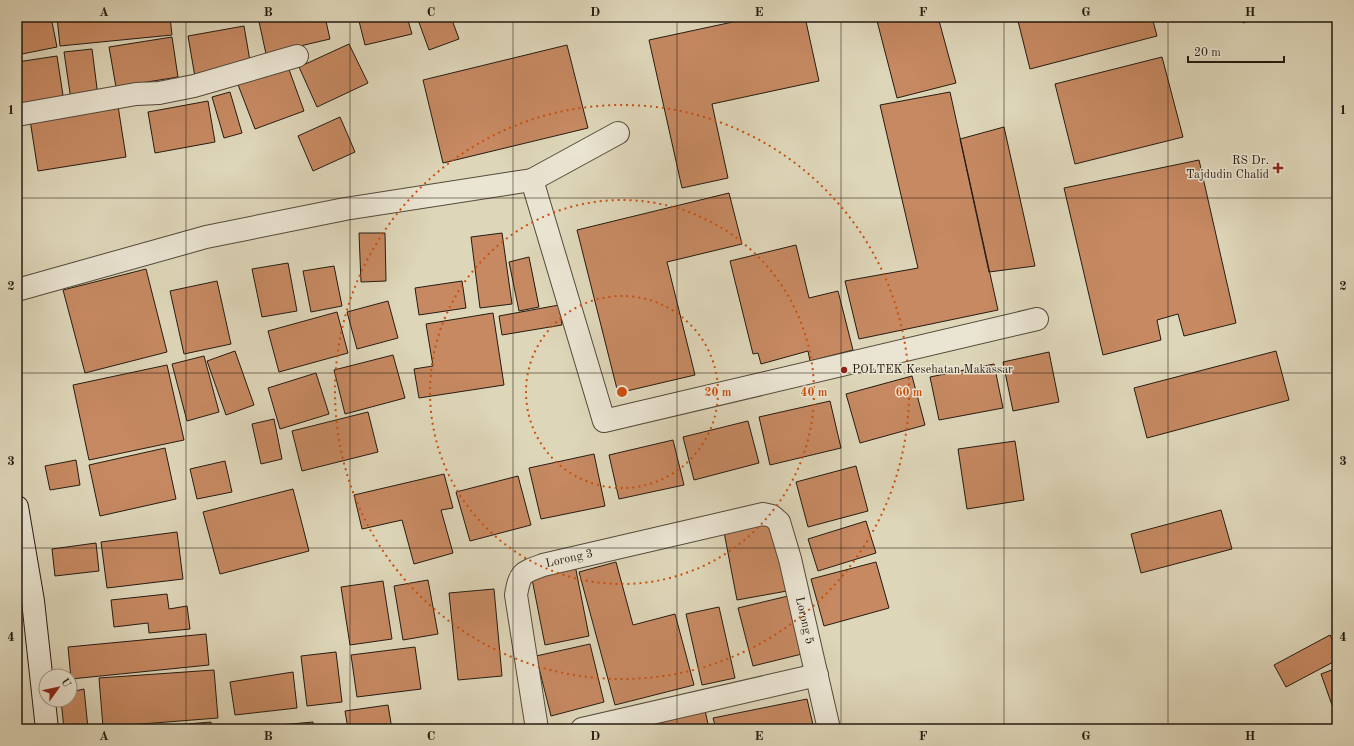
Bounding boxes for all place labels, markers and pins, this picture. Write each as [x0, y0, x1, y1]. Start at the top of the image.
place label: RS Dr. Tajdudin Chalid [1186, 155, 1269, 181]
marker: RS Dr. Tajdudin Chalid [1272, 162, 1284, 174]
place label: POLTEK Kesehatan Makassar [852, 364, 1013, 376]
marker: POLTEK Kesehatan Makassar [839, 365, 849, 375]
centre of rings [615, 385, 629, 399]

